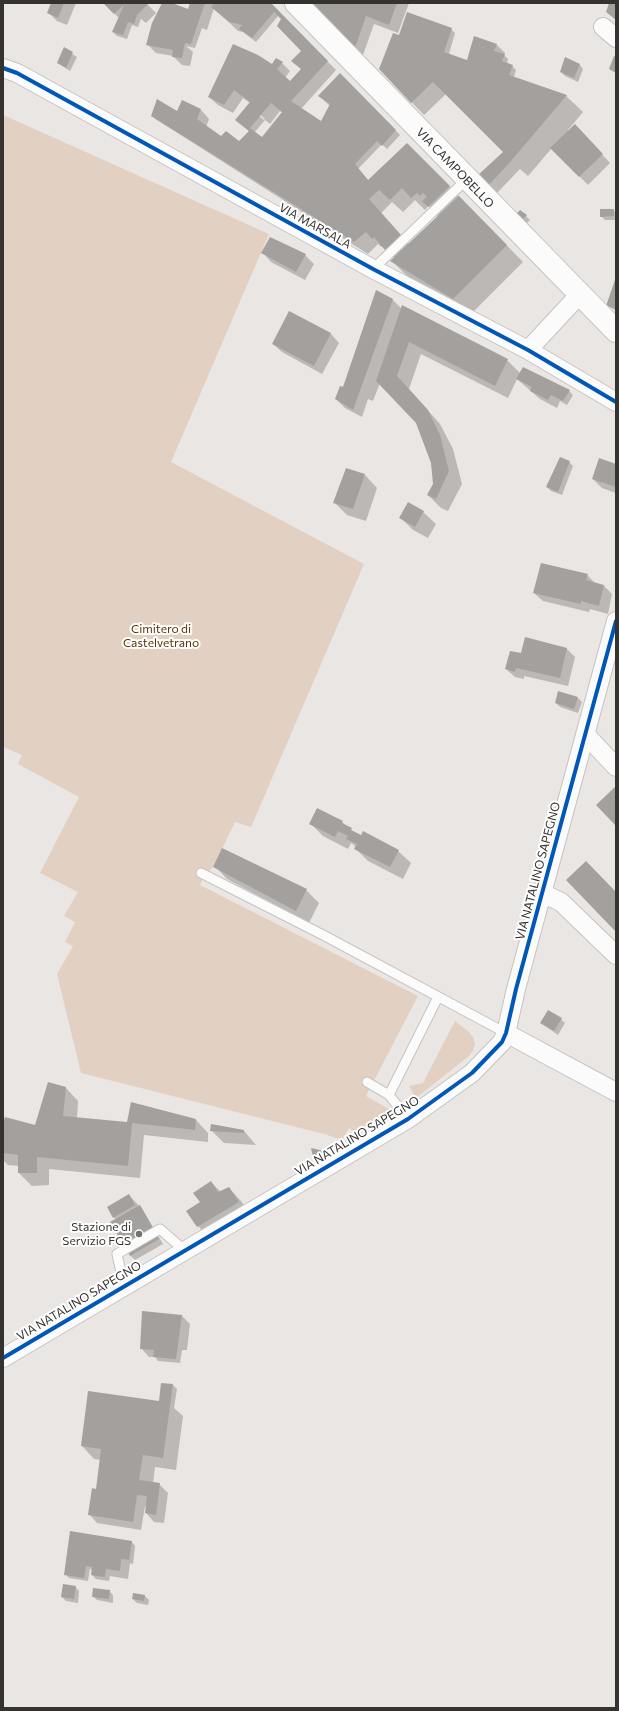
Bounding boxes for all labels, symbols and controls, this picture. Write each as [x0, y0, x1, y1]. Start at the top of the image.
street label: VIA CAMPOBELLO [413, 125, 497, 211]
street label: VIA MARSALA [276, 200, 354, 252]
park label: Cimitero di Castelvetrano [123, 622, 199, 650]
street label: VIA NATALINO SAPEGNO [513, 800, 563, 942]
street label: VIA NATALINO SAPEGNO [292, 1093, 422, 1179]
place label: Stazione di Servizio FGS [62, 1220, 131, 1248]
marker: Stazione di Servizio FGS [134, 1229, 144, 1239]
street label: VIA NATALINO SAPEGNO [14, 1258, 144, 1344]

